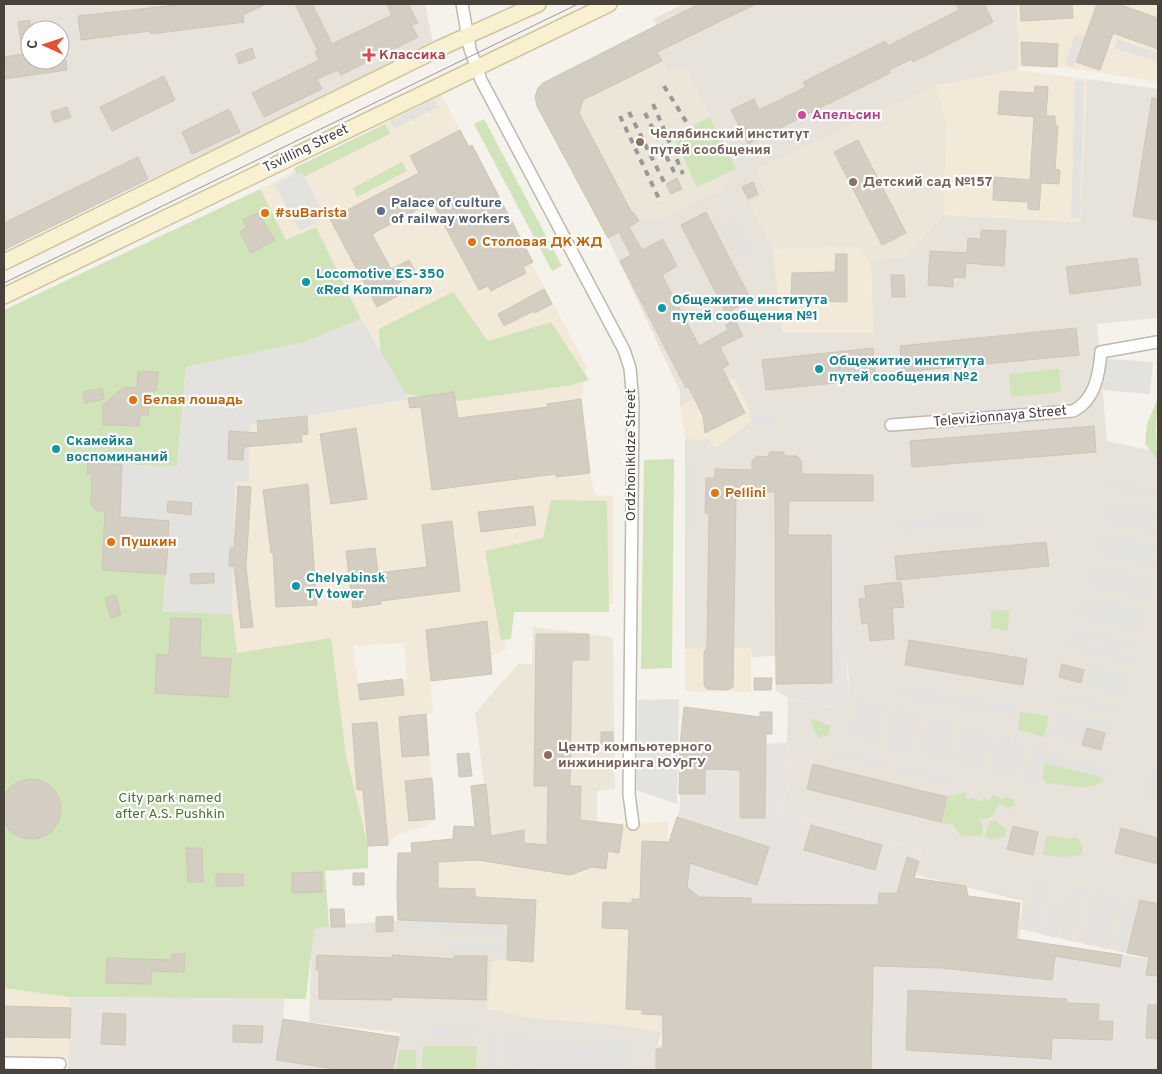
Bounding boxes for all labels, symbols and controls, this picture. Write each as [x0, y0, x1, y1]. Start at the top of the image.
north arrow [20, 20, 70, 70]
text: С [25, 39, 42, 49]
place label: Классика [379, 47, 445, 64]
marker: Классика [363, 49, 375, 61]
place label: Апельсин [812, 107, 881, 124]
marker: Апельсин [796, 109, 808, 121]
street label: Tsvilling Street [261, 121, 351, 177]
place label: Челябинский институт путей сообщения [650, 126, 810, 159]
marker: Челябинский институт путей сообщения [634, 136, 646, 148]
place label: Детский сад №157 [863, 174, 992, 191]
marker: Детский сад №157 [847, 176, 859, 188]
place label: Palace of culture of railway workers [391, 195, 510, 228]
place label: #suBarista [275, 205, 347, 222]
marker: Palace of culture of railway workers [375, 205, 387, 217]
marker: #suBarista [259, 207, 271, 219]
place label: Столовая ДК ЖД [482, 234, 603, 251]
marker: Столовая ДК ЖД [466, 236, 478, 248]
place label: Locomotive ES-350 «Red Kommunar» [316, 266, 445, 299]
marker: Locomotive ES-350 «Red Kommunar» [300, 276, 312, 288]
place label: Общежитие института путей сообщения №1 [672, 292, 827, 325]
marker: Общежитие института путей сообщения №1 [656, 302, 668, 314]
place label: Общежитие института путей сообщения №2 [829, 353, 984, 386]
marker: Общежитие института путей сообщения №2 [813, 363, 825, 375]
street label: Ordzhonikidze Street [623, 389, 640, 521]
place label: Белая лошадь [143, 392, 243, 409]
marker: Белая лошадь [127, 394, 139, 406]
street label: Televizionnaya Street [932, 403, 1068, 431]
place label: Скамейка воспоминаний [66, 433, 168, 466]
marker: Скамейка воспоминаний [50, 443, 62, 455]
place label: Pellini [725, 485, 766, 502]
marker: Pellini [709, 487, 721, 499]
place label: Пушкин [121, 534, 177, 551]
marker: Пушкин [105, 536, 117, 548]
place label: Chelyabinsk TV tower [306, 570, 386, 603]
marker: Chelyabinsk TV tower [290, 580, 302, 592]
place label: Центр компьютерного инжиниринга ЮУрГУ [558, 739, 712, 772]
marker: Центр компьютерного инжиниринга ЮУрГУ [542, 749, 554, 761]
park label: City park named after A.S. Pushkin [115, 790, 225, 823]

